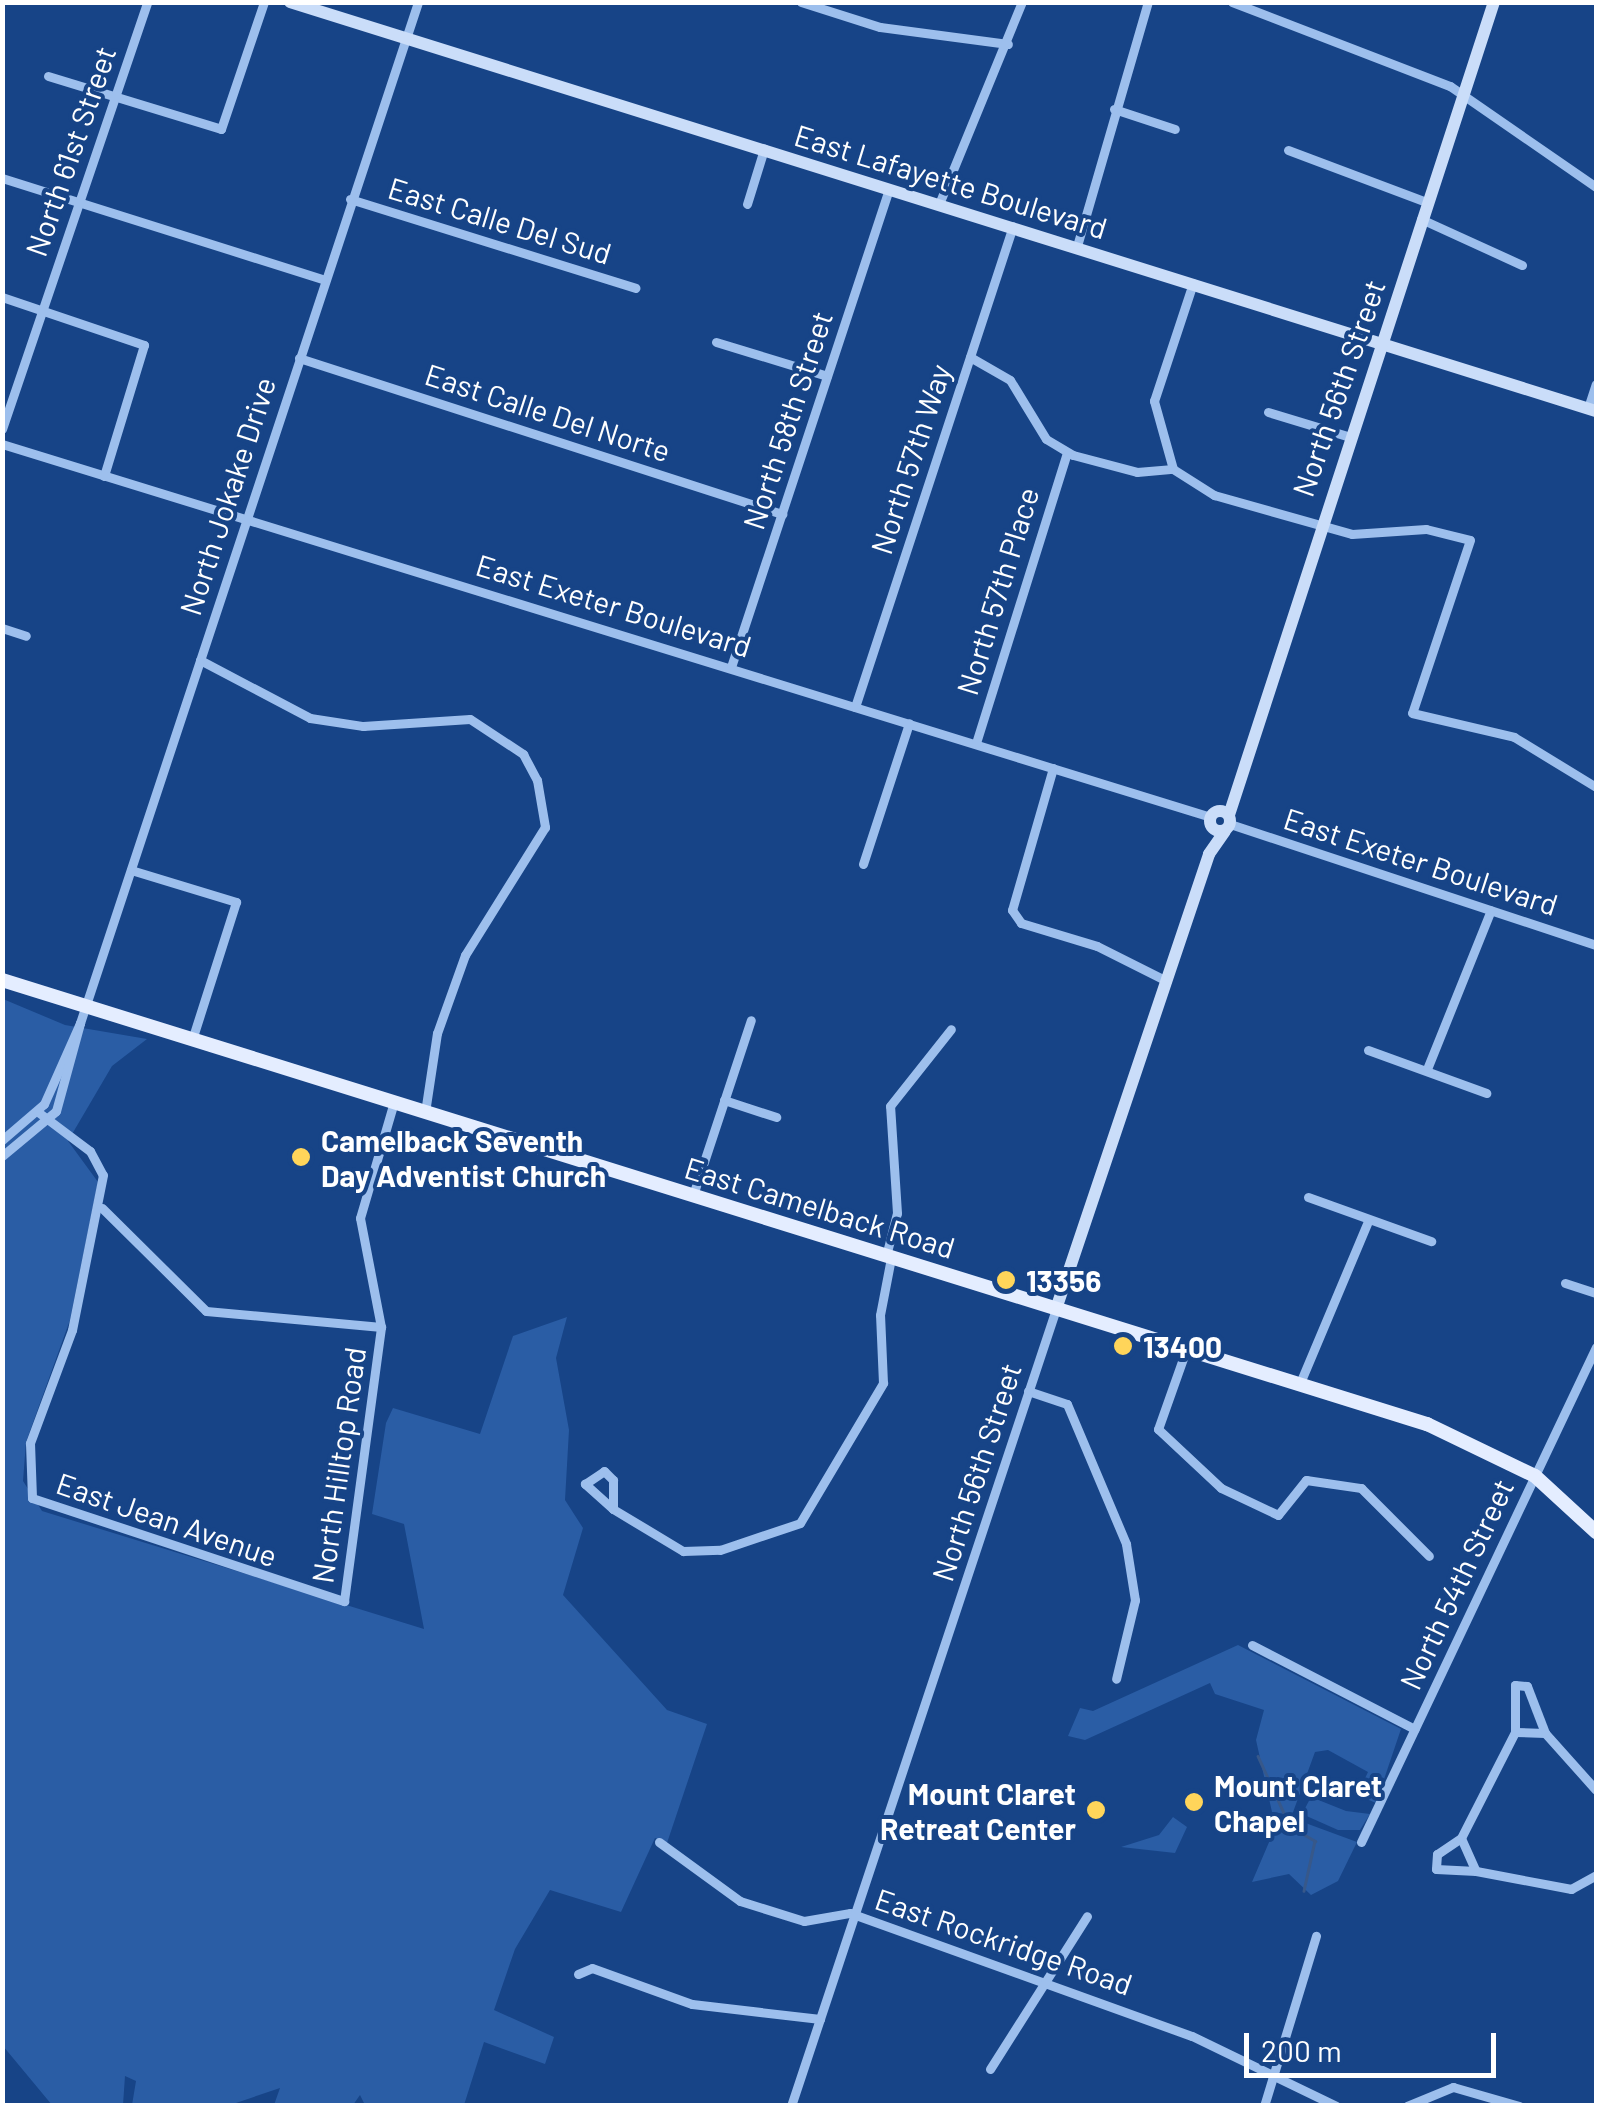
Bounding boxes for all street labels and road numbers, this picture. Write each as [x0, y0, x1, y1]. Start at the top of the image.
street label: North 61st Street [17, 41, 123, 261]
street label: East Lafayette Boulevard [790, 116, 1112, 246]
street label: East Calle Del Sud [384, 169, 616, 271]
street label: North 56th Street [1284, 275, 1392, 501]
street label: North 58th Street [735, 306, 839, 534]
street label: East Calle Del Norte [421, 355, 675, 469]
street label: North 57th Way [862, 359, 958, 559]
street label: North Jokake Drive [172, 372, 282, 620]
street label: North 57th Place [948, 483, 1046, 699]
street label: East Exeter Boulevard [472, 546, 756, 664]
street label: East Exeter Boulevard [1279, 800, 1563, 922]
street label: East Camelback Road [681, 1149, 959, 1265]
street label: North Hilltop Road [304, 1345, 372, 1585]
street label: North 56th Street [924, 1359, 1028, 1585]
street label: East Jean Avenue [52, 1464, 282, 1574]
street label: North 54th Street [1392, 1473, 1520, 1695]
street label: East Rockridge Road [871, 1880, 1137, 2002]

